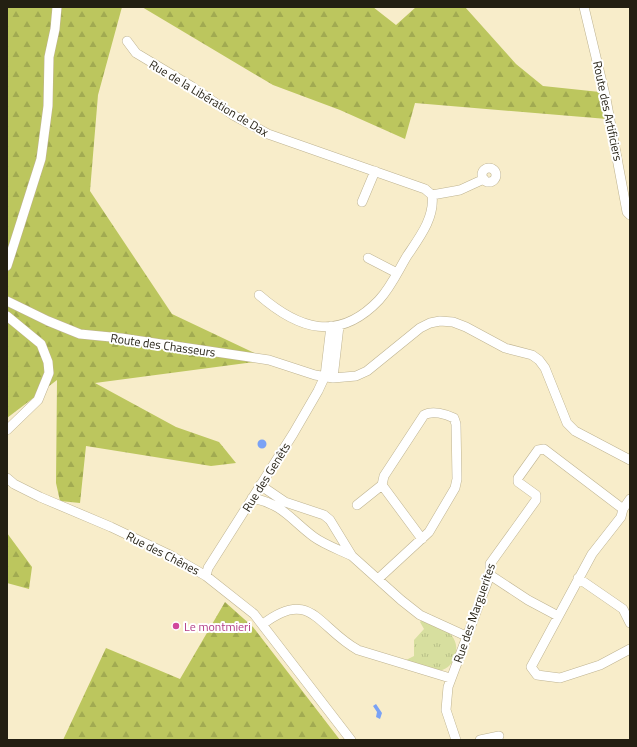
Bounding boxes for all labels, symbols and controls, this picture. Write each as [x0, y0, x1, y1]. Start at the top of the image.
street label: Rue de la Libération de Dax [146, 55, 273, 142]
street label: Route des Artificiers [588, 59, 628, 163]
street label: Route des Chasseurs [109, 328, 217, 362]
street label: Rue des Genêts [237, 438, 295, 515]
street label: Rue des Chênes [123, 526, 203, 580]
street label: Rue des Marguerites [448, 560, 500, 665]
place label: Le montmieri [184, 617, 251, 636]
marker: Le montmieri [171, 621, 181, 631]

